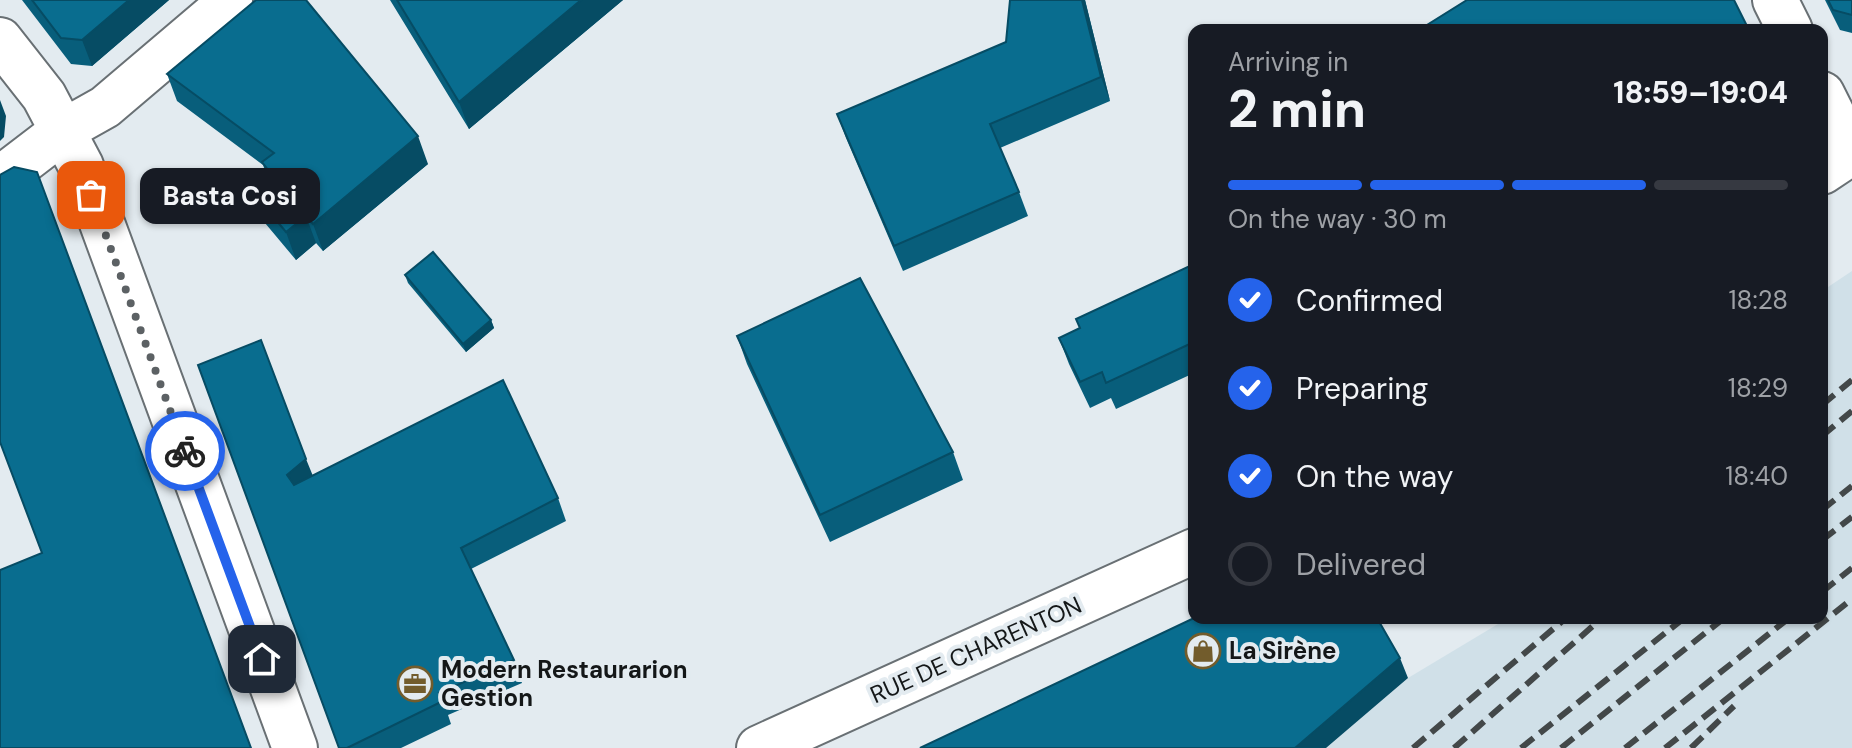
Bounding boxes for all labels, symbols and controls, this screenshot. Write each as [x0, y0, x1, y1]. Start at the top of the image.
text: Arriving in [1228, 45, 1348, 79]
text: 18:59–19:04 [1613, 73, 1788, 112]
text: 2 min [1228, 75, 1366, 143]
pin [57, 161, 125, 229]
callout: Basta Cosi [139, 167, 319, 223]
icon: bag [69, 173, 113, 217]
text: Basta Cosi [163, 179, 297, 213]
text: On the way · 30 m [1228, 202, 1447, 236]
icon: check [1228, 278, 1272, 322]
text: Confirmed [1296, 281, 1443, 320]
text: 18:28 [1728, 283, 1788, 317]
icon: check [1228, 366, 1272, 410]
text: Preparing [1296, 369, 1428, 408]
text: 18:29 [1728, 371, 1788, 405]
courier [145, 411, 225, 491]
icon: bike [163, 429, 207, 473]
icon: check [1228, 454, 1272, 498]
text: On the way [1296, 457, 1453, 496]
text: 18:40 [1725, 459, 1788, 493]
text: Delivered [1296, 545, 1426, 584]
street label: RUE DE CHARENTON [865, 589, 1086, 710]
pin [228, 625, 296, 693]
shop icon: La Sirène [1184, 632, 1222, 670]
place label: La Sirène [1229, 635, 1337, 666]
icon: home [240, 637, 284, 681]
place label: Modern Restaurarion Gestion [441, 654, 688, 713]
office icon: Modern Restaurarion Gestion [396, 665, 434, 703]

